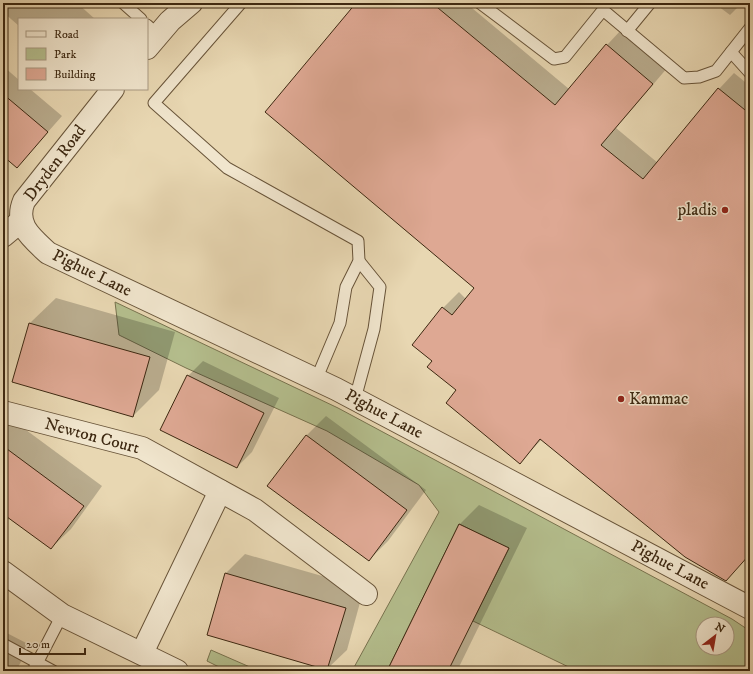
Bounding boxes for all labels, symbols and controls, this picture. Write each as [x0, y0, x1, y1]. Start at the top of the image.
legend [18, 18, 148, 90]
text: Road [54, 27, 79, 42]
text: Park [54, 47, 76, 62]
text: Building [54, 67, 95, 82]
street label: Dryden Road [19, 120, 91, 206]
place label: pladis [677, 199, 717, 221]
marker: pladis [720, 205, 730, 215]
street label: Pighue Lane [49, 244, 135, 302]
street label: Pighue Lane [341, 384, 427, 444]
place label: Kammac [629, 388, 688, 410]
marker: Kammac [616, 394, 626, 404]
street label: Newton Court [42, 413, 142, 459]
street label: Pighue Lane [627, 535, 713, 595]
north arrow [695, 616, 735, 656]
text: N [712, 620, 727, 637]
scale bar [20, 630, 85, 656]
text: 20 m [26, 637, 50, 652]

